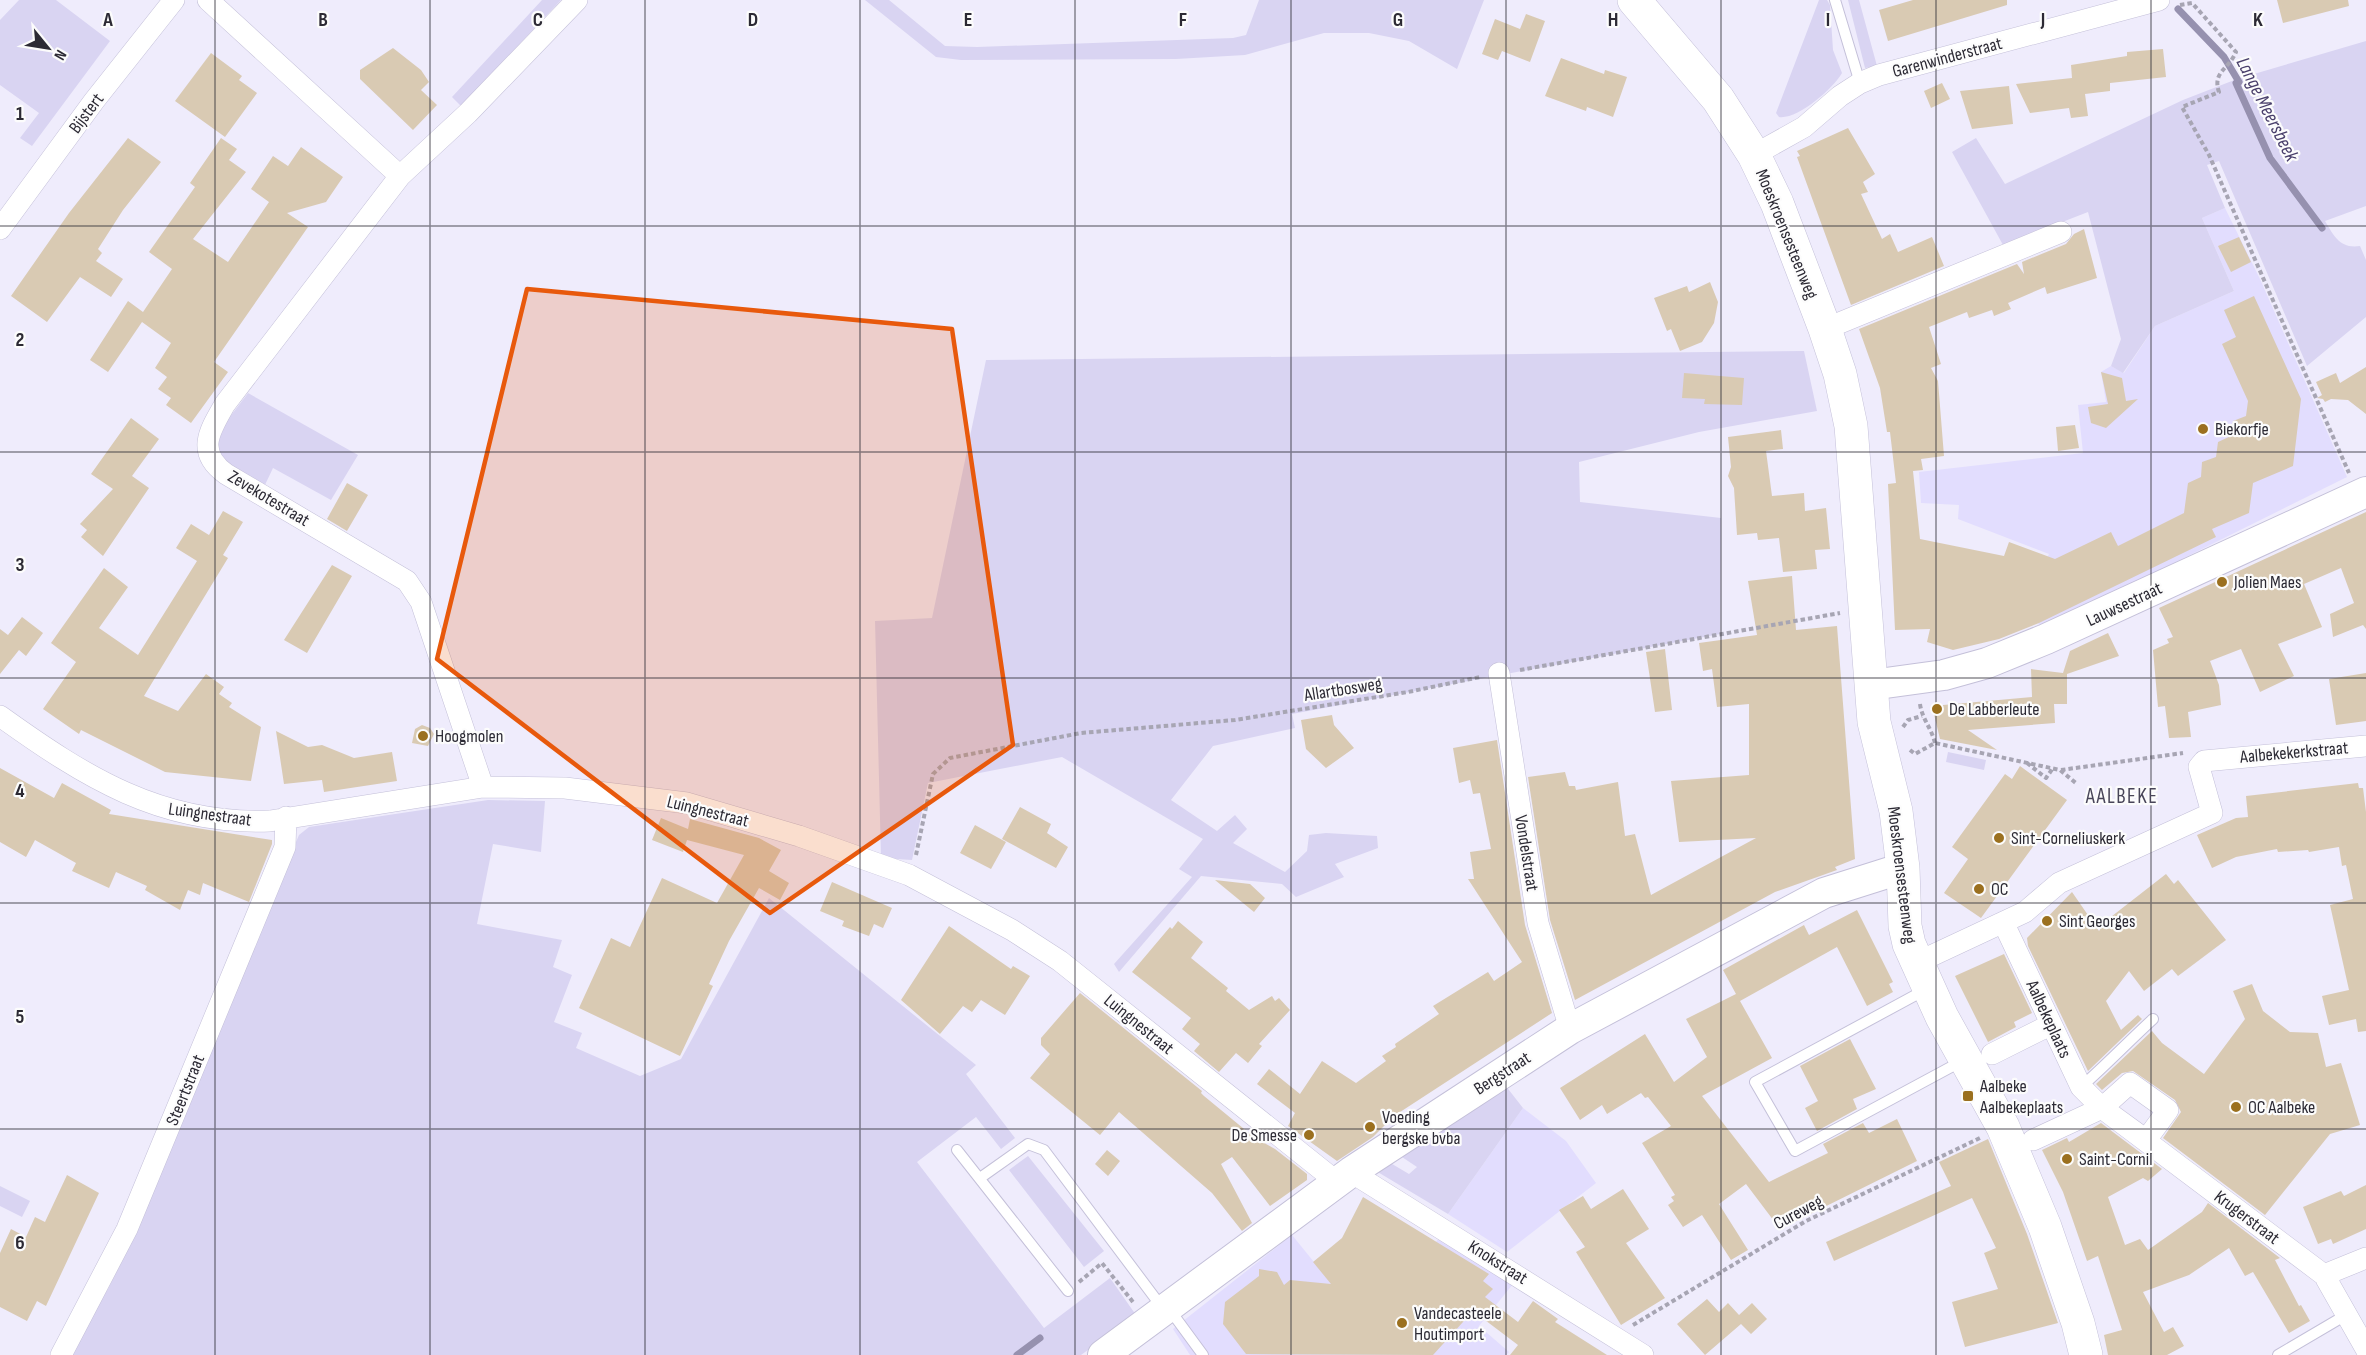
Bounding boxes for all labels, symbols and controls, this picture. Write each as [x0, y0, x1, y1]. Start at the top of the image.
text: A [102, 8, 113, 32]
text: B [318, 8, 328, 32]
text: C [533, 8, 543, 32]
text: D [748, 8, 758, 32]
text: E [964, 8, 972, 32]
text: F [1179, 8, 1187, 32]
text: G [1393, 8, 1403, 32]
text: H [1608, 8, 1618, 32]
text: I [1826, 8, 1830, 32]
text: J [2040, 8, 2045, 32]
text: K [2253, 8, 2263, 32]
north arrow [18, 18, 78, 78]
street label: Garenwinderstraat [1890, 33, 2005, 82]
text: N [49, 46, 70, 63]
water label: Lange Meersbeek [2231, 53, 2304, 166]
street label: Bijstert [65, 89, 108, 137]
text: 1 [16, 102, 24, 126]
street label: Moeskroensesteenweg [1751, 166, 1822, 302]
text: 2 [16, 328, 24, 352]
place label: Biekorfje [2215, 419, 2269, 440]
marker: Biekorfje [2196, 422, 2210, 436]
street label: Zevekotestraat [224, 466, 314, 531]
text: 3 [16, 553, 25, 577]
place label: Jolien Maes [2233, 572, 2301, 593]
marker: Jolien Maes [2215, 575, 2229, 589]
street label: Lauwsestraat [2083, 578, 2166, 631]
street label: Allartbosweg [1302, 673, 1383, 706]
place label: De Labberleute [1949, 699, 2040, 720]
marker: De Labberleute [1930, 702, 1944, 716]
place label: Hoogmolen [435, 726, 504, 747]
marker: Hoogmolen [416, 729, 430, 743]
street label: Aalbekekerkstraat [2238, 737, 2350, 768]
text: 4 [15, 779, 25, 803]
district label: AALBEKE [2085, 784, 2158, 809]
street label: Luingnestraat [665, 791, 751, 832]
street label: Luingnestraat [167, 798, 253, 831]
street label: Moeskroensesteenweg [1883, 805, 1920, 945]
street label: Vondelstraat [1510, 813, 1543, 893]
place label: Sint-Corneliuskerk [2011, 828, 2125, 849]
marker: Sint-Corneliuskerk [1992, 831, 2006, 845]
place label: OC [1991, 879, 2009, 900]
marker: OC [1972, 882, 1986, 896]
place label: Sint Georges [2059, 911, 2135, 932]
marker: Sint Georges [2040, 914, 2054, 928]
street label: Aalbekeplaats [2021, 976, 2076, 1061]
street label: Luingnestraat [1100, 990, 1178, 1059]
text: 5 [16, 1005, 25, 1029]
street label: Bergstraat [1470, 1047, 1535, 1099]
street label: Steertstraat [162, 1051, 209, 1129]
place label: Aalbeke Aalbekeplaats [1979, 1076, 2063, 1118]
marker: Aalbeke Aalbekeplaats [1961, 1089, 1975, 1103]
place label: OC Aalbeke [2248, 1097, 2315, 1118]
marker: OC Aalbeke [2229, 1100, 2243, 1114]
place label: Voeding bergske bvba [1382, 1107, 1460, 1149]
marker: Voeding bergske bvba [1363, 1120, 1377, 1134]
place label: De Smesse [1232, 1125, 1297, 1146]
marker: De Smesse [1302, 1128, 1316, 1142]
place label: Saint-Cornil [2079, 1149, 2153, 1170]
marker: Saint-Cornil [2060, 1152, 2074, 1166]
street label: Krugerstraat [2210, 1186, 2284, 1249]
street label: Cureweg [1770, 1191, 1826, 1234]
text: 6 [15, 1231, 25, 1255]
street label: Knokstraat [1464, 1236, 1532, 1289]
place label: Vandecasteele Houtimport [1414, 1303, 1502, 1345]
marker: Vandecasteele Houtimport [1395, 1316, 1409, 1330]

